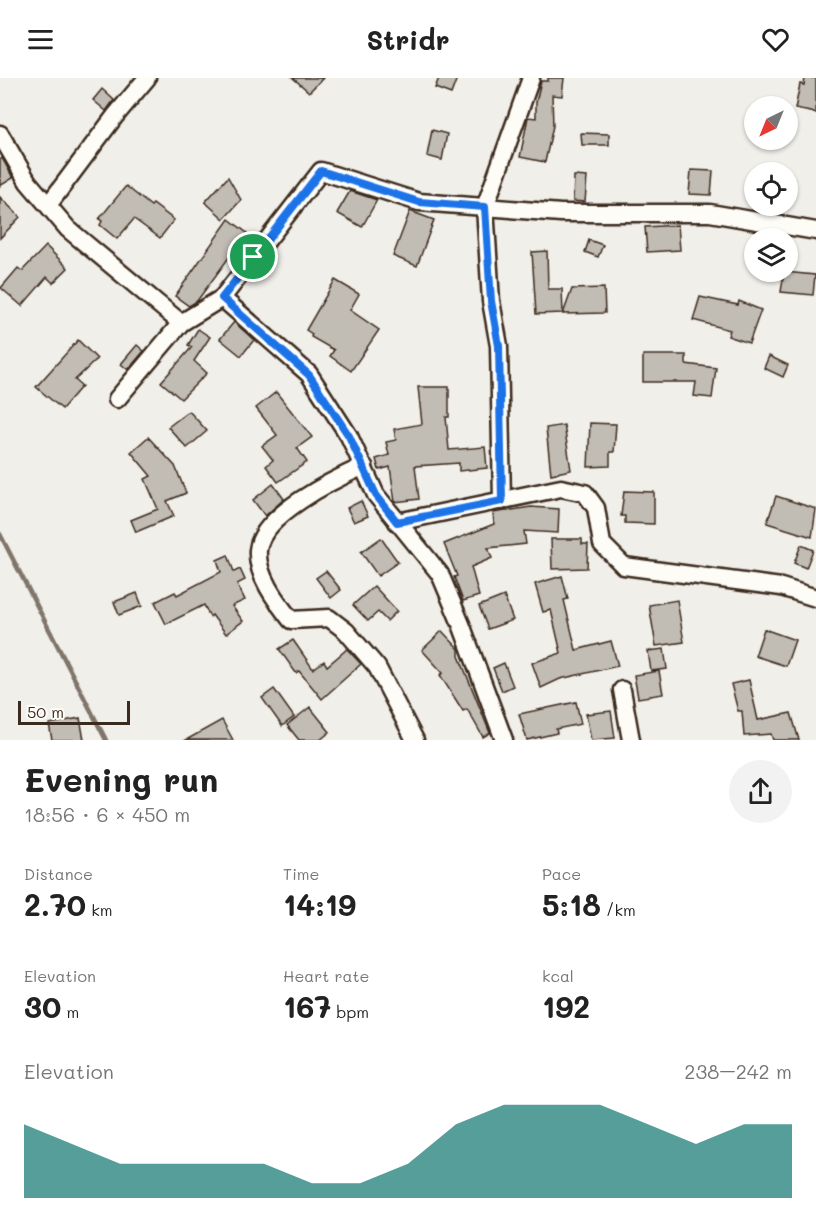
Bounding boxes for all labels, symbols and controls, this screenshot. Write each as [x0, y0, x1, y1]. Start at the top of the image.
text: Stridr [366, 22, 450, 57]
icon: menu [24, 23, 57, 56]
icon: heart [759, 23, 792, 56]
north arrow [744, 96, 798, 150]
map controls [744, 96, 798, 282]
button: locate [744, 162, 798, 216]
button: layers [744, 228, 798, 282]
pin [227, 231, 278, 282]
icon: arrive [236, 240, 269, 273]
scale bar [18, 698, 130, 726]
text: 50 m [27, 701, 64, 722]
text: Evening run [24, 757, 218, 800]
button: share [729, 760, 792, 823]
text: 18:56 · 6 × 450 m [24, 801, 190, 827]
text: Distance [24, 863, 93, 884]
text: Time [283, 863, 319, 884]
text: Pace [542, 863, 581, 884]
text: 2.70 [24, 884, 86, 924]
text: 14:19 [283, 884, 356, 924]
text: 5:18 [542, 884, 601, 924]
text: km [86, 899, 112, 920]
text: /km [601, 899, 636, 920]
text: Elevation [24, 965, 96, 986]
text: Heart rate [283, 965, 369, 986]
text: kcal [542, 965, 574, 986]
text: 30 [24, 986, 61, 1026]
text: 167 [283, 986, 331, 1026]
text: 192 [542, 986, 590, 1026]
text: m [61, 1001, 79, 1022]
text: bpm [331, 1001, 369, 1022]
text: Elevation [24, 1058, 114, 1084]
text: 238–242 m [684, 1058, 792, 1084]

